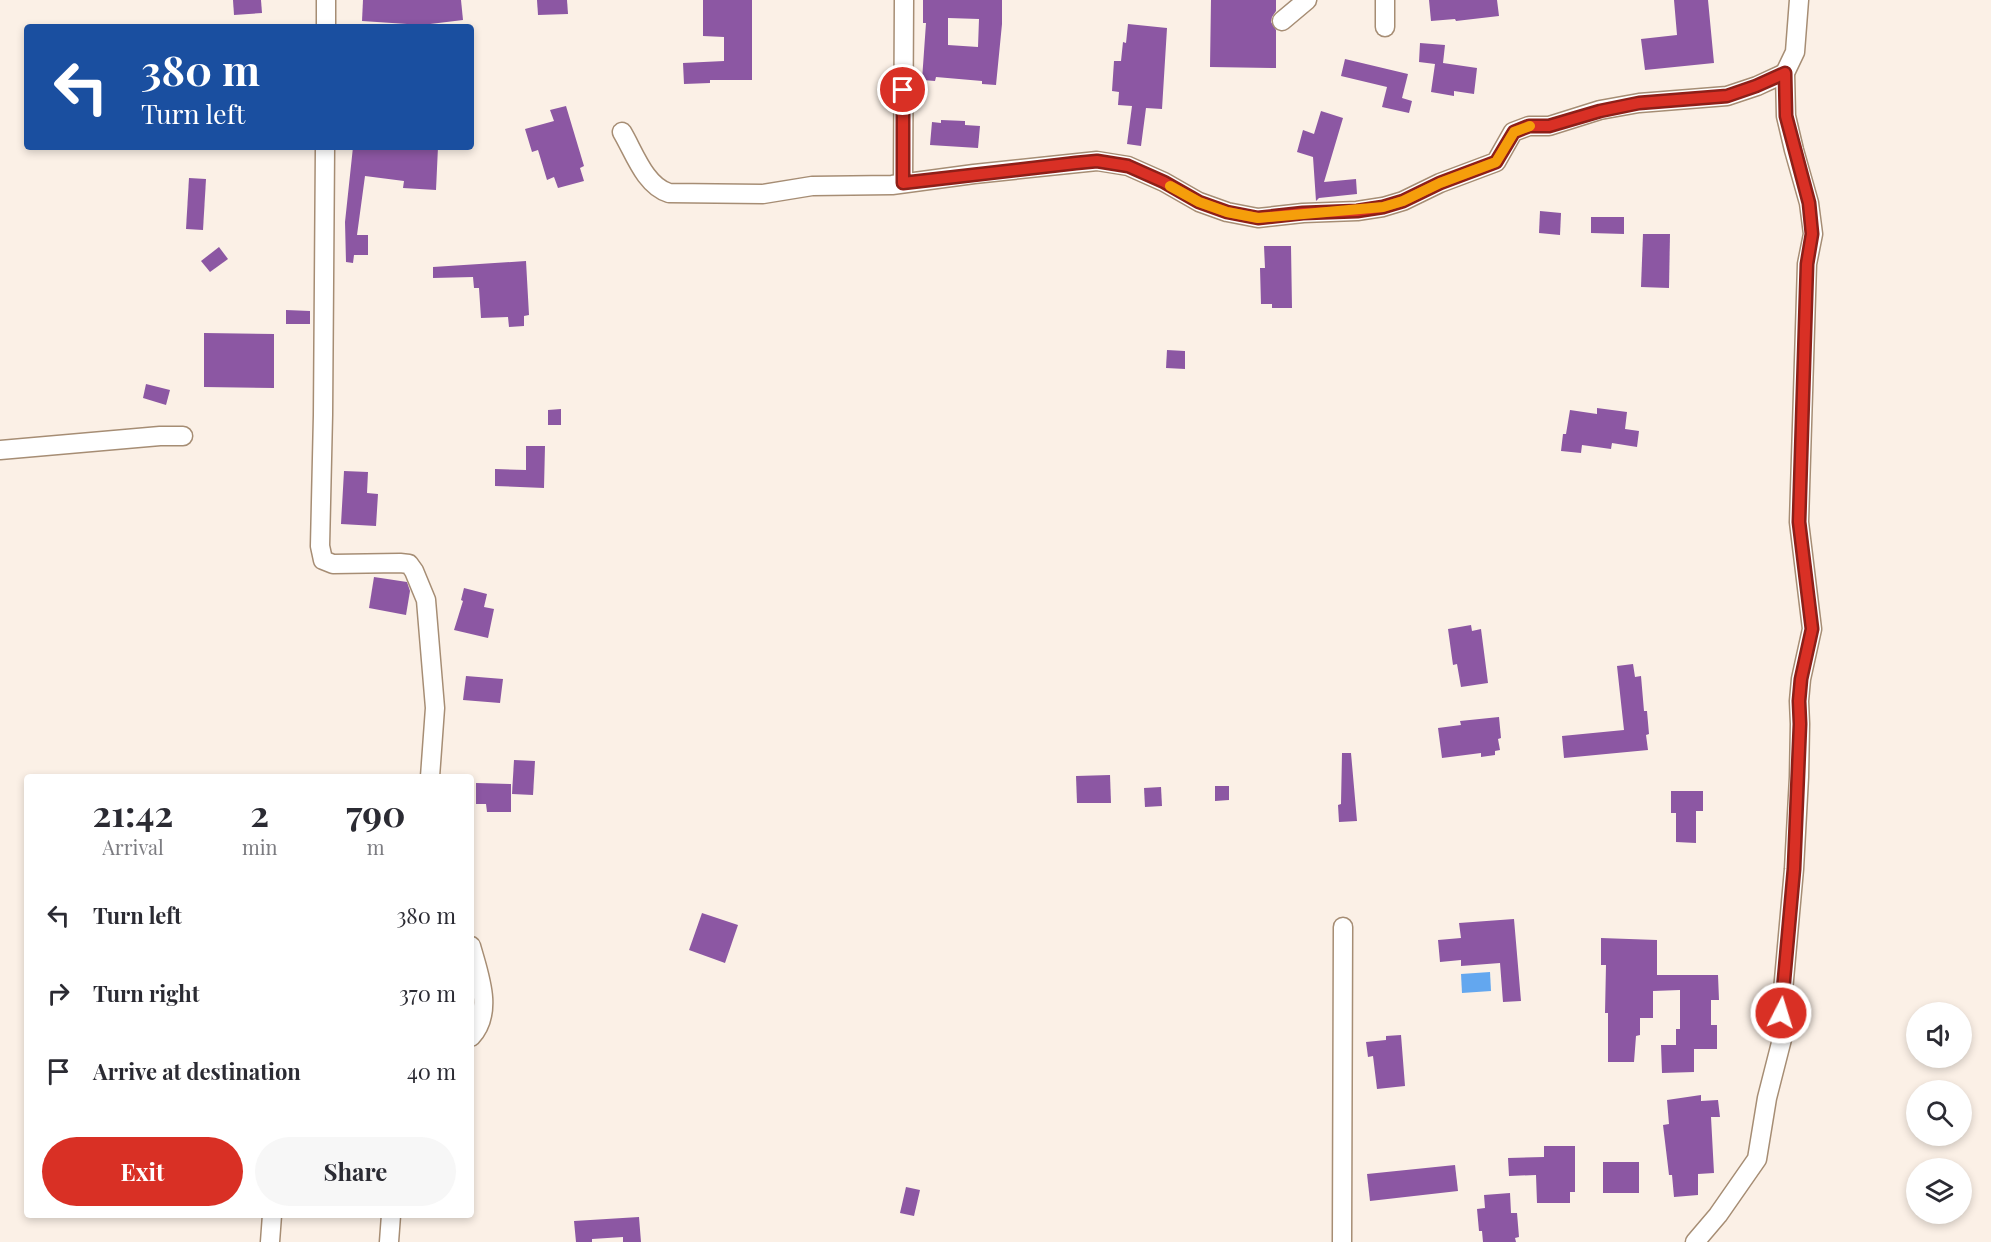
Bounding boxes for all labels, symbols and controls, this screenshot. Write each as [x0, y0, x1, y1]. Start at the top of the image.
text: 380 m [141, 41, 260, 97]
icon: left [42, 48, 120, 126]
pin [877, 64, 928, 115]
icon: arrive [886, 73, 919, 106]
text: Turn left [141, 95, 245, 131]
text: 21:42 [93, 788, 173, 836]
text: 2 [250, 788, 269, 836]
text: 790 [346, 788, 405, 836]
text: Arrival [102, 833, 164, 860]
text: min [242, 833, 277, 860]
text: m [367, 833, 385, 860]
icon: left [42, 899, 75, 932]
text: Turn left [93, 900, 182, 930]
text: 380 m [396, 900, 456, 930]
icon: right [42, 977, 75, 1010]
text: Turn right [93, 978, 199, 1008]
text: 370 m [399, 978, 456, 1008]
position arrow [1749, 981, 1813, 1045]
map controls [1906, 1002, 1972, 1224]
button: sound [1906, 1002, 1972, 1068]
icon: arrive [42, 1055, 75, 1088]
text: Arrive at destination [93, 1056, 301, 1086]
text: 40 m [407, 1056, 456, 1086]
button: search [1906, 1080, 1972, 1146]
button: Exit [42, 1137, 243, 1206]
button: Share [255, 1137, 456, 1206]
button: layers [1906, 1158, 1972, 1224]

